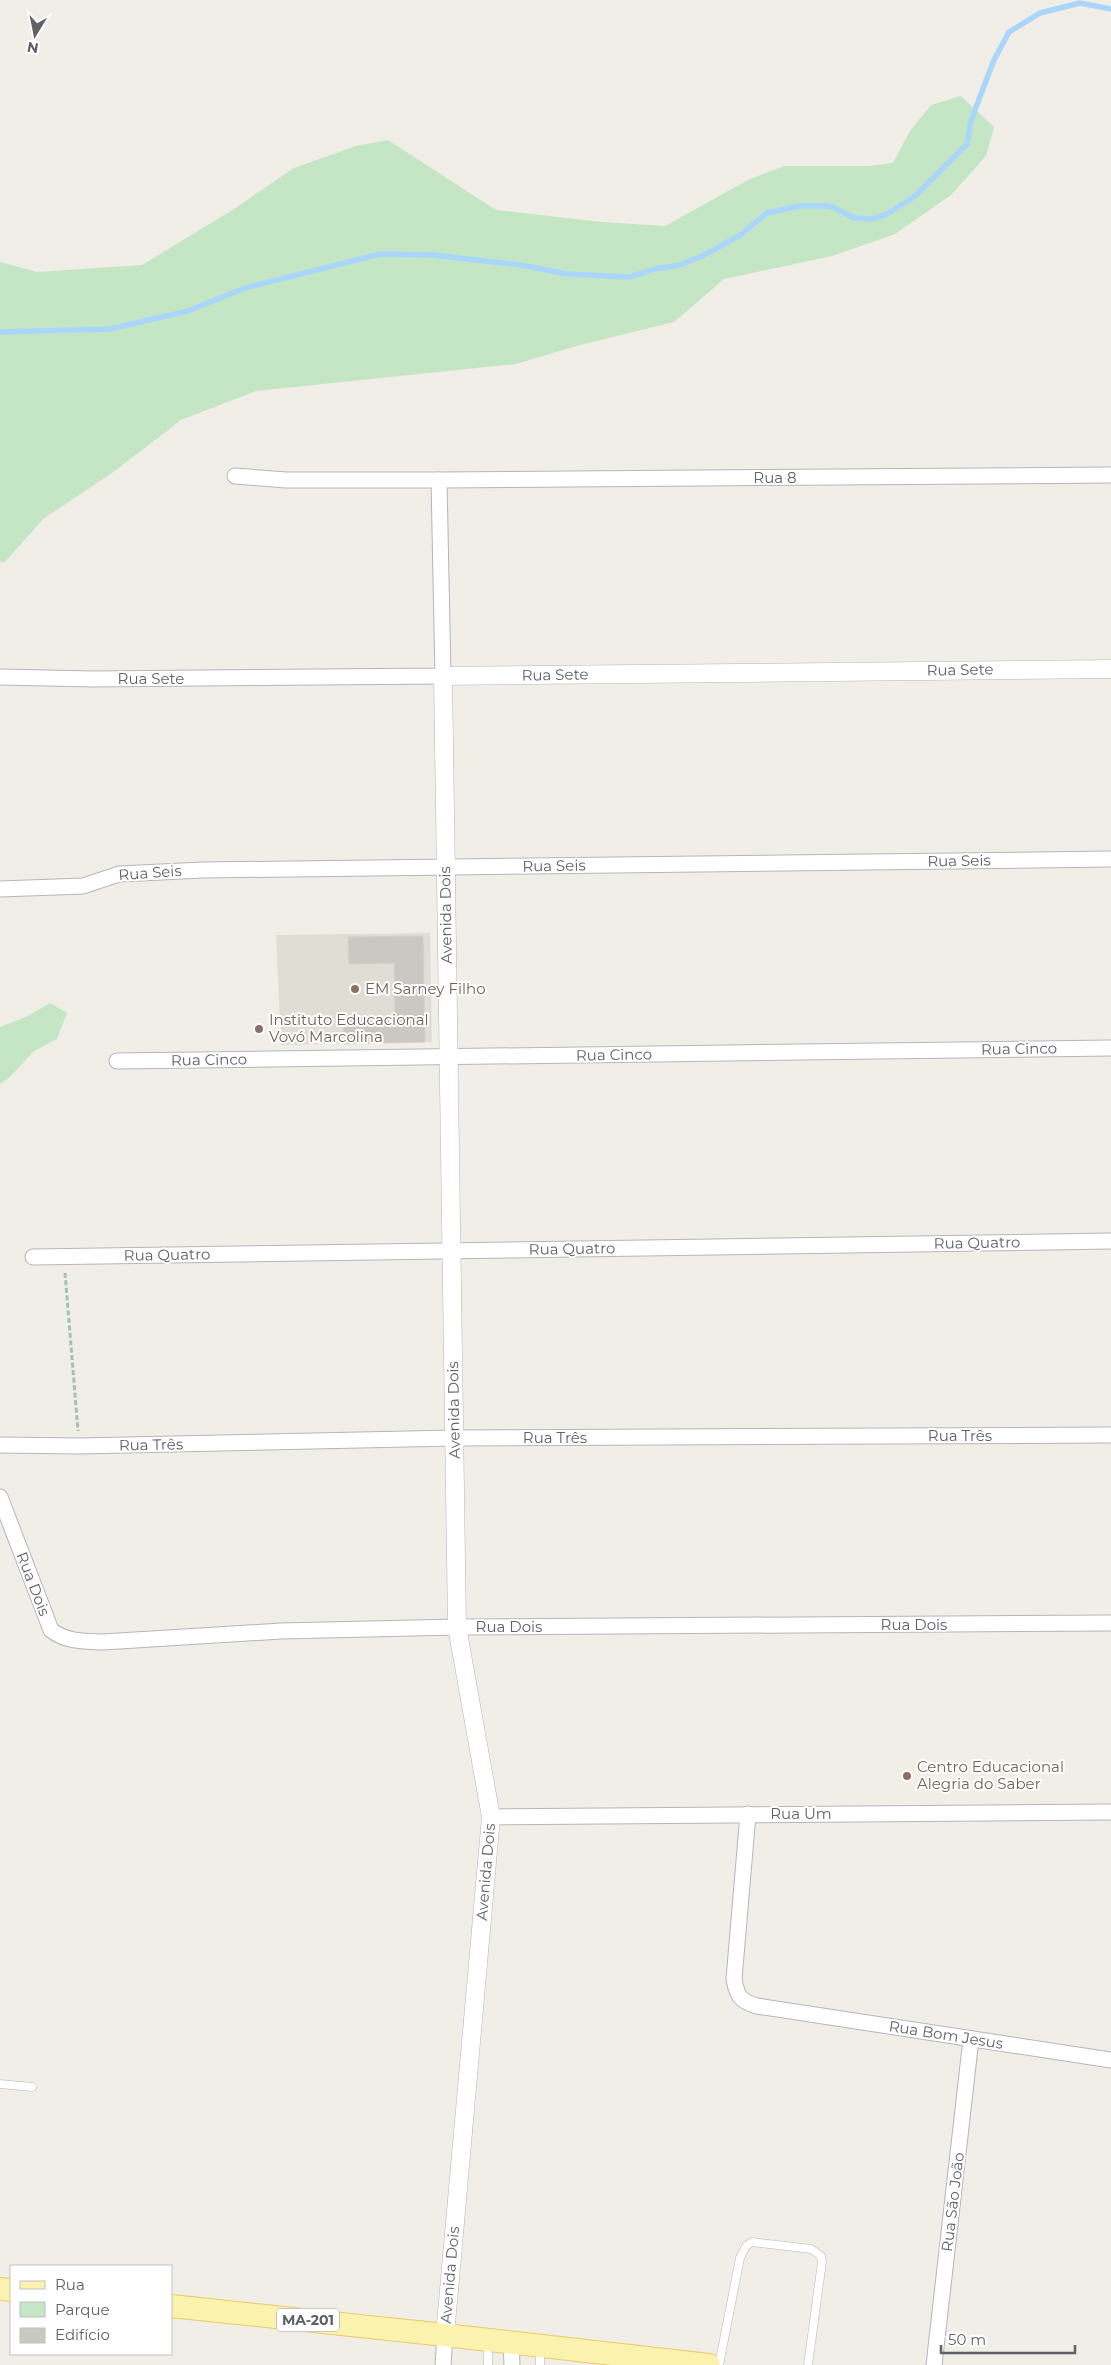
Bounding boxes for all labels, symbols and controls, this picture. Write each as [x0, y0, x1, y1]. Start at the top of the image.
north arrow [10, 10, 60, 60]
text: N [26, 38, 40, 58]
street label: Rua 8 [753, 468, 797, 487]
street label: Rua Sete [926, 659, 994, 680]
street label: Rua Sete [521, 664, 589, 685]
street label: Rua Sete [118, 669, 184, 688]
street label: Rua Seis [927, 850, 991, 871]
street label: Rua Seis [522, 855, 586, 876]
street label: Rua Seis [118, 861, 182, 884]
street label: Avenida Dois [435, 866, 456, 964]
place label: EM Sarney Filho [365, 979, 486, 998]
marker: EM Sarney Filho [349, 983, 361, 995]
place label: Instituto Educacional Vovó Marcolina [269, 1010, 429, 1046]
marker: Instituto Educacional Vovó Marcolina [253, 1023, 265, 1035]
street label: Rua Cinco [981, 1038, 1057, 1059]
street label: Rua Cinco [576, 1044, 652, 1065]
street label: Rua Cinco [171, 1049, 247, 1070]
street label: Rua Quatro [934, 1232, 1020, 1253]
street label: Rua Quatro [529, 1238, 615, 1259]
street label: Rua Quatro [124, 1244, 210, 1265]
street label: Avenida Dois [443, 1361, 464, 1459]
street label: Rua Três [928, 1426, 992, 1445]
street label: Rua Três [523, 1428, 587, 1447]
street label: Rua Três [119, 1434, 183, 1455]
street label: Rua Dois [13, 1549, 54, 1618]
street label: Rua Dois [881, 1615, 947, 1634]
street label: Rua Dois [476, 1617, 542, 1636]
place label: Centro Educacional Alegria do Saber [917, 1757, 1064, 1793]
marker: Centro Educacional Alegria do Saber [901, 1770, 913, 1782]
street label: Rua Um [770, 1804, 832, 1823]
street label: Avenida Dois [472, 1823, 499, 1921]
street label: Rua Bom Jesus [888, 2016, 1005, 2053]
street label: Rua São João [937, 2151, 968, 2253]
street label: Avenida Dois [436, 2226, 463, 2324]
legend [10, 2265, 172, 2355]
text: Rua [55, 2275, 85, 2294]
text: Parque [55, 2300, 110, 2319]
road number: MA-201 [277, 2308, 339, 2332]
scale bar [941, 2322, 1075, 2354]
text: Edifício [55, 2325, 110, 2344]
text: 50 m [948, 2330, 986, 2349]

